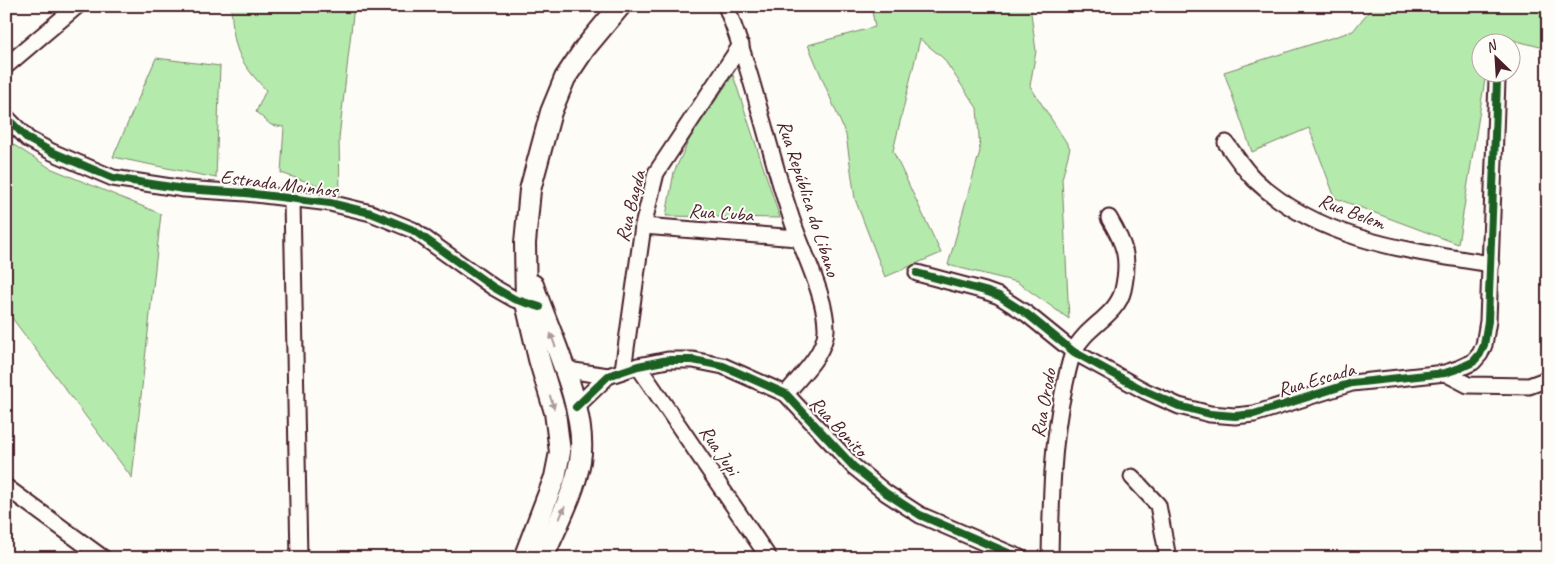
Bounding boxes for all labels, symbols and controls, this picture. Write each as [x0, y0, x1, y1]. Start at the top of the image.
north arrow [1472, 32, 1522, 82]
text: N [1483, 36, 1500, 56]
street label: Rua República do Libano [771, 117, 846, 280]
street label: Estrada Moinhos [219, 164, 341, 203]
street label: Rua Bagda [610, 167, 652, 244]
street label: Rua Belem [1315, 187, 1390, 236]
street label: Rua Cuba [688, 198, 755, 227]
one-way arrow [549, 333, 556, 348]
street label: Rua Escada [1274, 356, 1359, 402]
street label: Rua Orodo [1025, 366, 1062, 439]
street label: Rua Bonito [804, 391, 874, 463]
one-way arrow [549, 394, 556, 409]
street label: Rua Jupi [694, 420, 747, 482]
one-way arrow [559, 506, 567, 520]

